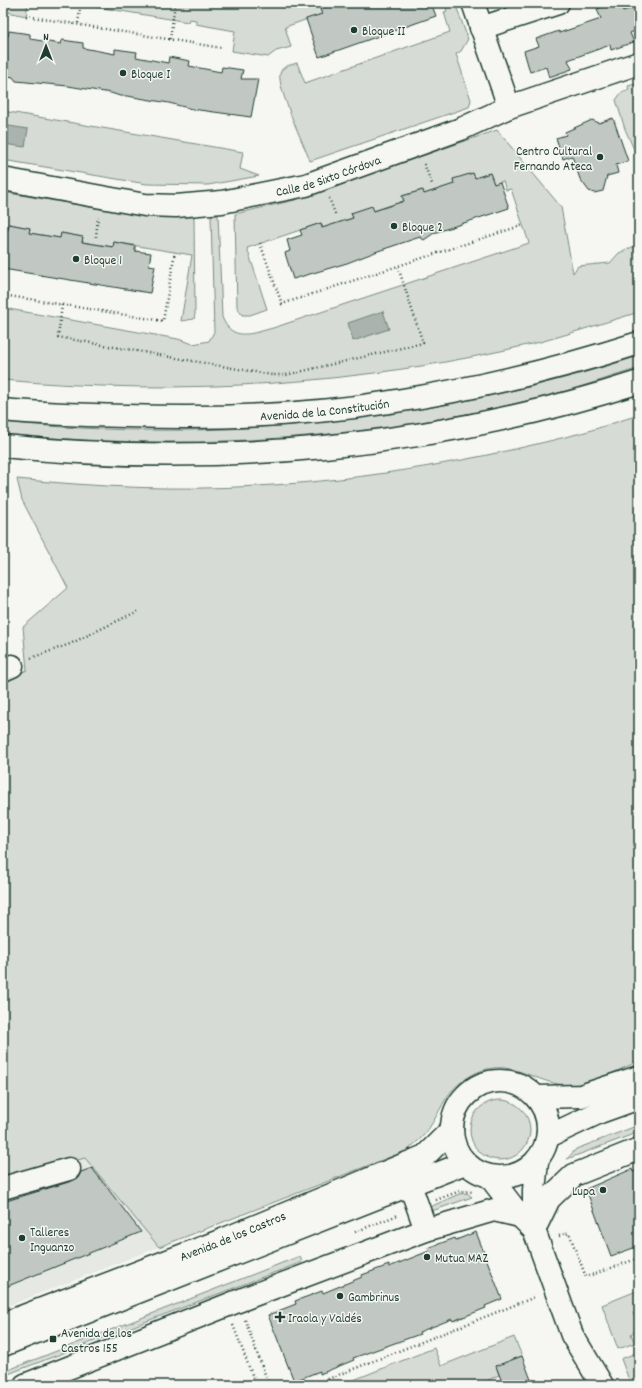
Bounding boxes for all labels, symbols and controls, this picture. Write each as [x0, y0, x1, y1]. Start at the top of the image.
place label: Bloque II [362, 23, 405, 42]
marker: Bloque II [349, 25, 359, 35]
north arrow [26, 26, 66, 66]
text: N [43, 30, 49, 46]
place label: Bloque I [131, 66, 170, 85]
marker: Bloque I [118, 68, 128, 78]
place label: Centro Cultural Fernando Ateca [514, 143, 593, 177]
street label: Calle de Sixto Córdova [274, 151, 385, 203]
marker: Centro Cultural Fernando Ateca [595, 152, 605, 162]
place label: Bloque 2 [402, 219, 443, 238]
marker: Bloque 2 [389, 221, 399, 231]
place label: Bloque 1 [84, 252, 122, 271]
marker: Bloque 1 [71, 254, 81, 264]
street label: Avenida de la Constitución [260, 395, 391, 427]
place label: Lupa [572, 1183, 596, 1202]
marker: Lupa [598, 1185, 608, 1195]
street label: Avenida de los Castros [177, 1208, 289, 1268]
place label: Talleres Inguanzo [30, 1224, 74, 1258]
marker: Talleres Inguanzo [17, 1233, 27, 1243]
place label: Mutua MAZ [435, 1250, 488, 1269]
marker: Mutua MAZ [422, 1252, 432, 1262]
place label: Gambrinus [348, 1289, 400, 1308]
marker: Gambrinus [335, 1291, 345, 1301]
place label: Iraola y Valdés [288, 1310, 362, 1329]
marker: Iraola y Valdés [275, 1312, 285, 1322]
place label: Avenida de los Castros 155 [61, 1325, 132, 1359]
marker: Avenida de los Castros 155 [48, 1334, 58, 1344]

